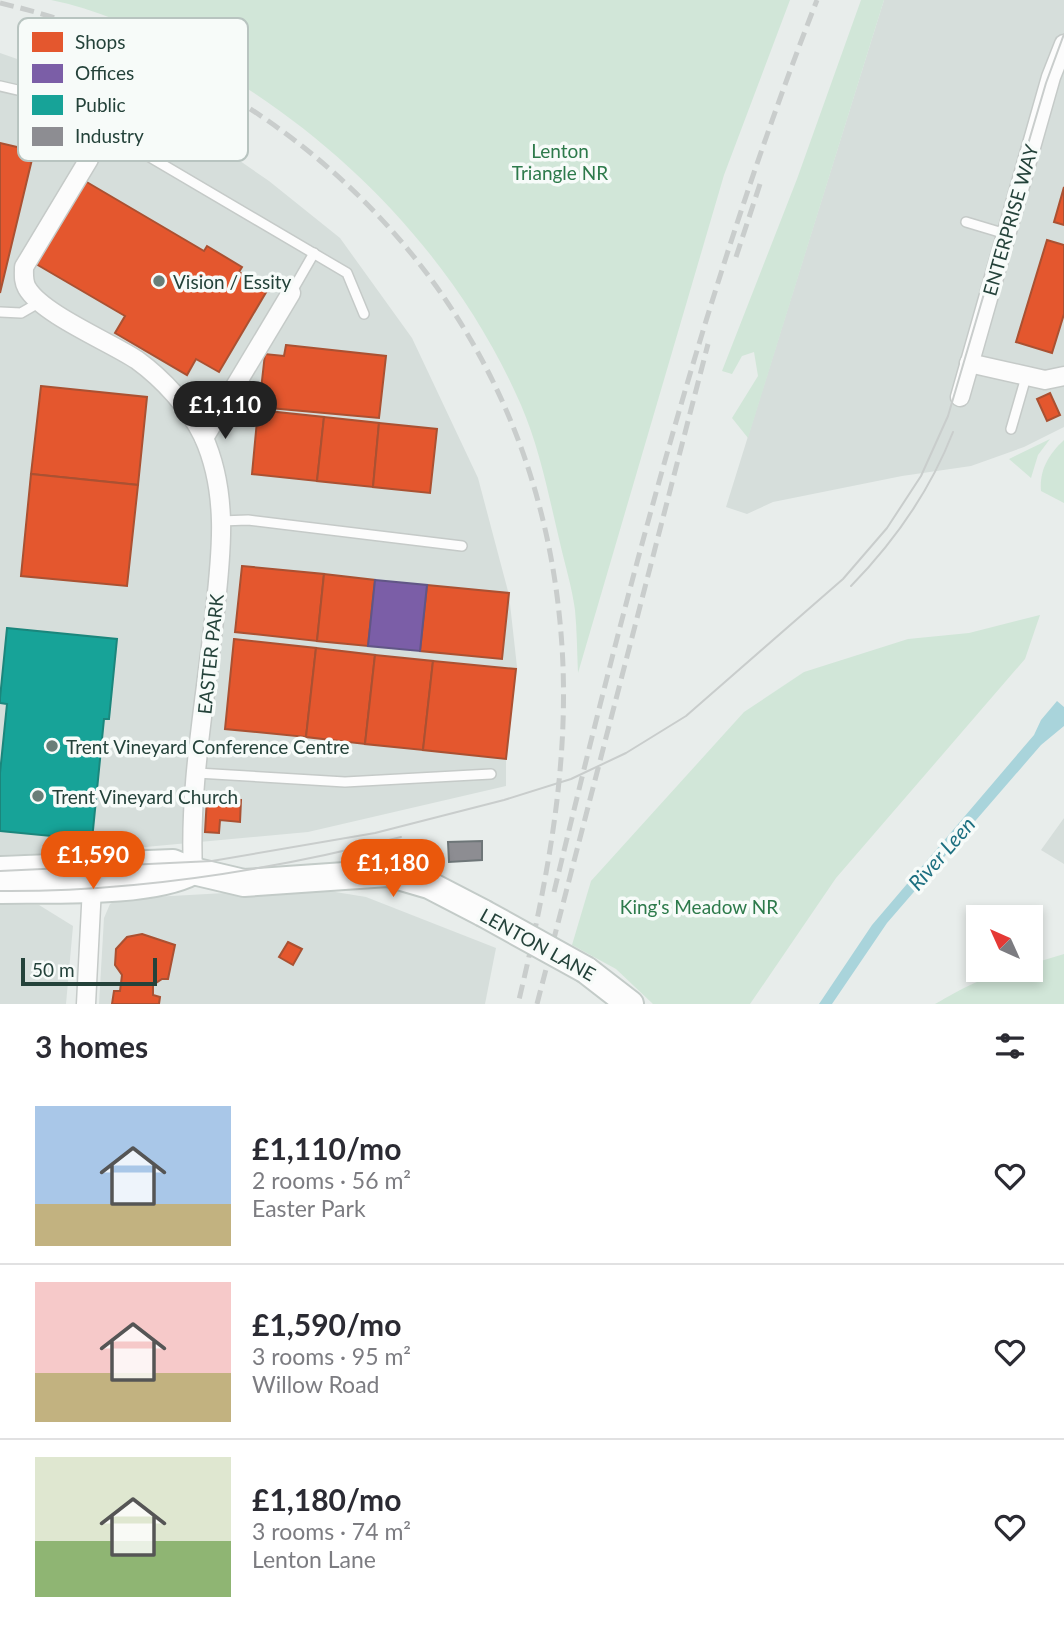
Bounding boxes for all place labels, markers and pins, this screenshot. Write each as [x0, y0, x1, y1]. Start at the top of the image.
place label: Vision / Essity [173, 270, 292, 293]
marker: Vision / Essity [151, 273, 167, 289]
pin: £1,110 [168, 382, 282, 441]
place label: Trent Vineyard Conference Centre [66, 735, 350, 758]
marker: Trent Vineyard Conference Centre [44, 738, 60, 754]
place label: Trent Vineyard Church [52, 785, 238, 808]
marker: Trent Vineyard Church [30, 788, 46, 804]
pin: £1,590 [36, 832, 150, 891]
pin: £1,180 [336, 839, 450, 899]

